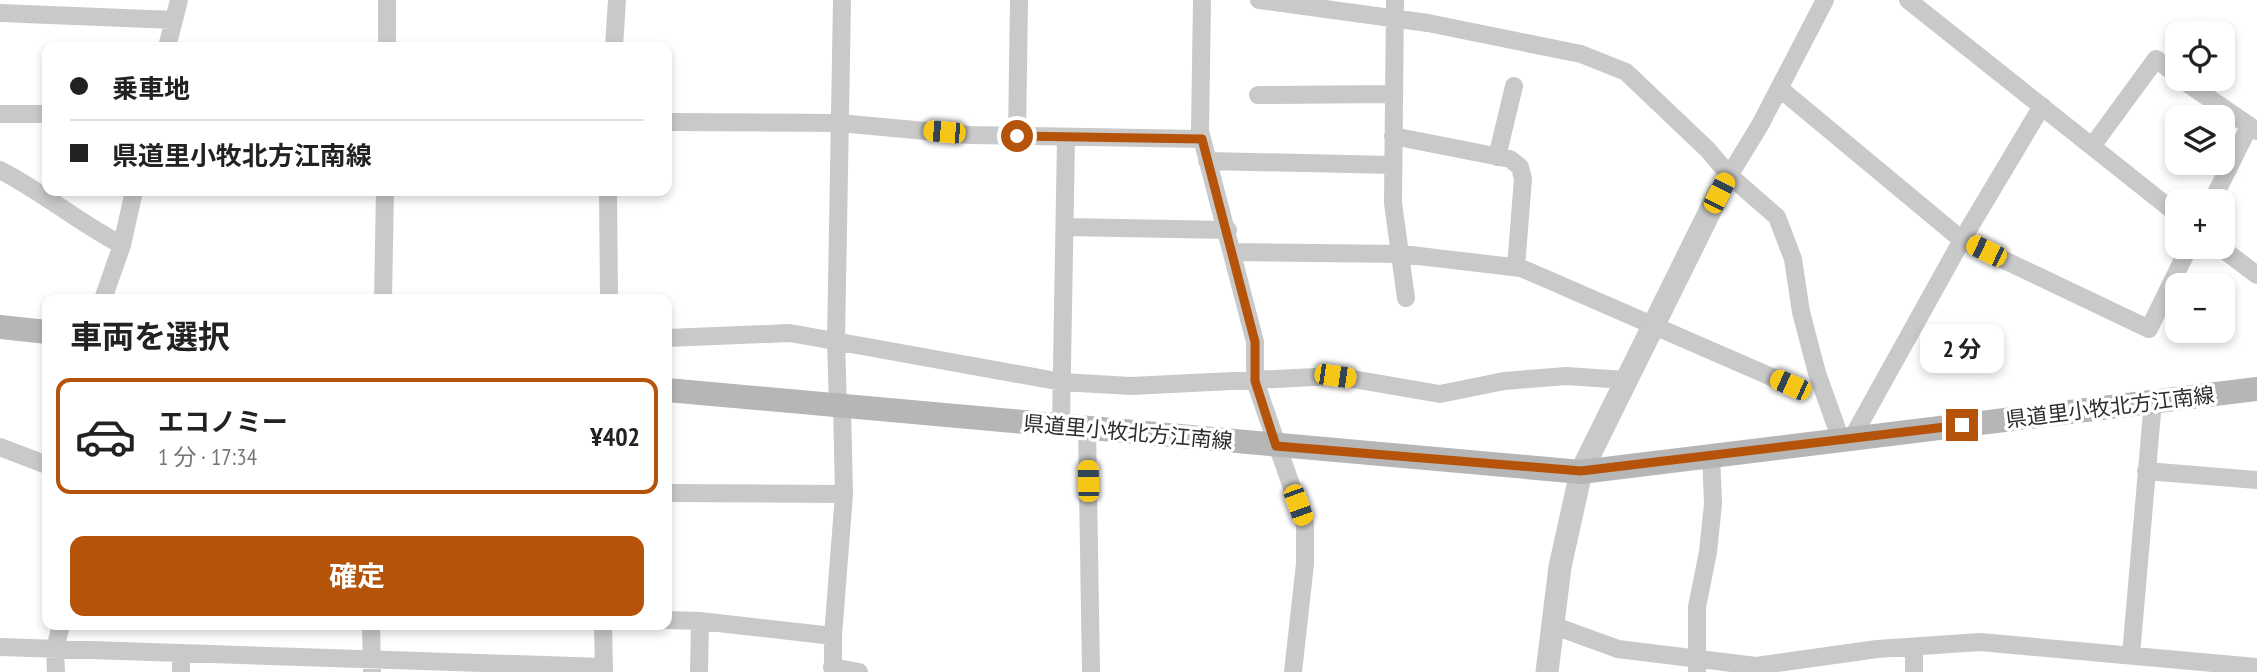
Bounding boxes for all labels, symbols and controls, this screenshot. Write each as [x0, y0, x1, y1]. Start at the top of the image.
map controls [2165, 21, 2235, 343]
button: locate [2165, 21, 2235, 91]
text: 乗車地 [112, 72, 190, 105]
button: layers [2165, 105, 2235, 175]
car [923, 120, 966, 144]
route start [1001, 120, 1033, 152]
text: 県道里小牧北方江南線 [112, 139, 372, 172]
car [1701, 170, 1738, 216]
button: + [2165, 189, 2235, 259]
car [1963, 232, 2010, 270]
button: − [2165, 273, 2235, 343]
text: 車両を選択 [70, 315, 230, 357]
callout: 2 分 [1920, 324, 2004, 372]
text: 2 分 [1943, 334, 1981, 363]
car [1313, 363, 1358, 389]
car [1767, 367, 1814, 403]
street label: 県道里小牧北方江南線 [2004, 381, 2216, 433]
icon: car [74, 405, 137, 468]
text: エコノミー [158, 405, 288, 438]
street label: 県道里小牧北方江南線 [1022, 409, 1234, 455]
route end [1946, 409, 1978, 441]
text: ¥402 [590, 420, 640, 453]
text: 1 分 · 17:34 [158, 442, 257, 471]
car [1078, 460, 1099, 502]
car [1281, 482, 1316, 528]
button: 確定 [70, 536, 644, 616]

